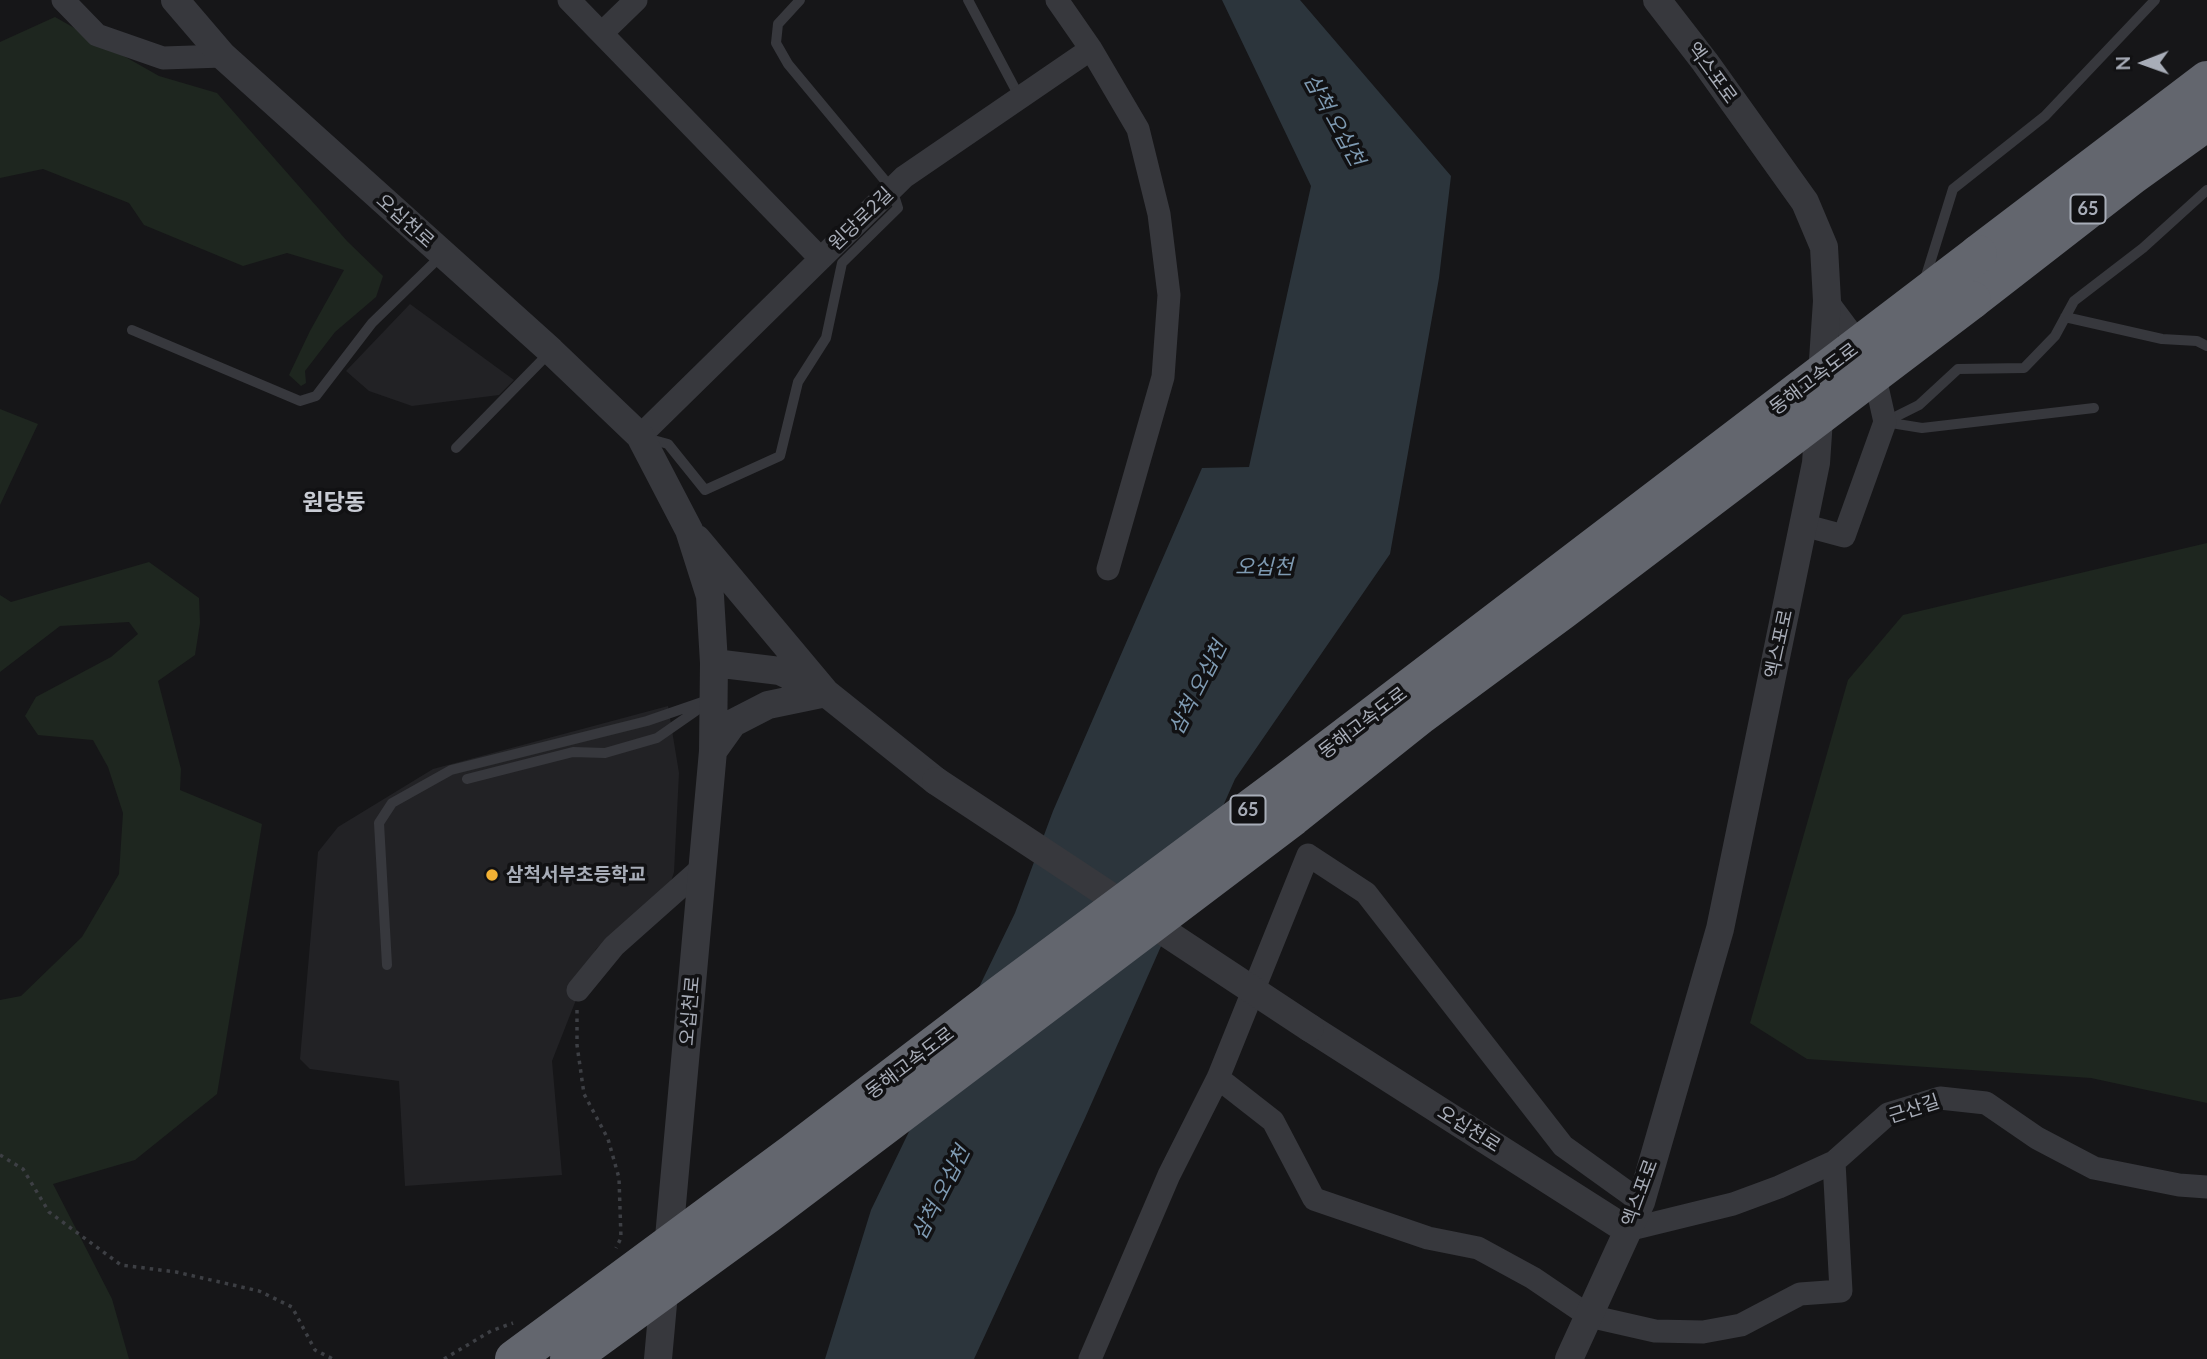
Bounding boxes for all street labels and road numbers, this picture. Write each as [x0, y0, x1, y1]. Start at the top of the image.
street label: 엑스포로 [1682, 38, 1742, 108]
street label: 원당로2길 [824, 183, 898, 255]
street label: 오십천로 [371, 189, 439, 253]
road number: 65 [2070, 194, 2106, 224]
street label: 동해고속도로 [1765, 338, 1863, 420]
street label: 엑스포로 [1761, 607, 1797, 681]
street label: 동해고속도로 [1314, 682, 1412, 764]
road number: 65 [1230, 796, 1266, 824]
street label: 오십천로 [676, 975, 704, 1047]
street label: 동해고속도로 [861, 1022, 959, 1104]
street label: 근산길 [1886, 1090, 1942, 1128]
street label: 오십천로 [1433, 1101, 1505, 1157]
street label: 엑스포로 [1617, 1156, 1663, 1230]

